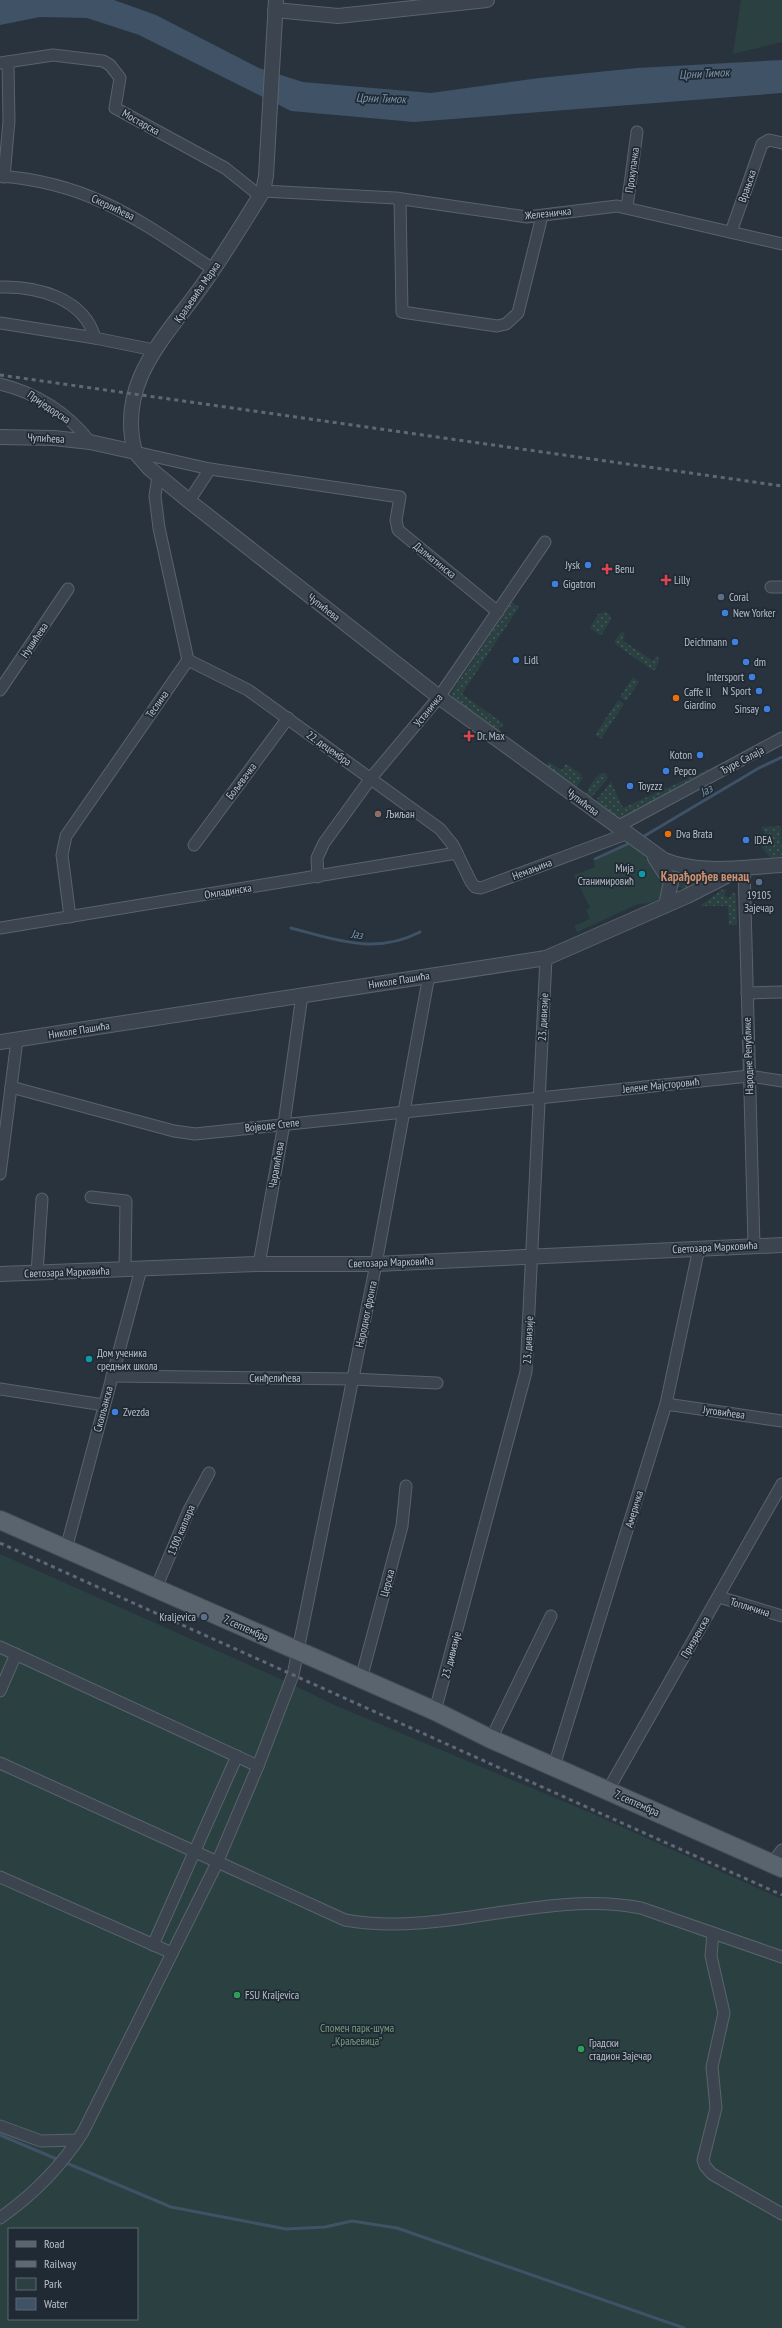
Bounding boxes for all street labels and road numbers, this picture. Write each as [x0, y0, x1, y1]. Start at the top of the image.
street label: Мостарска [120, 106, 162, 138]
street label: Прокупачка [622, 146, 642, 194]
street label: Врањска [735, 168, 759, 204]
street label: Скерлићева [89, 191, 137, 223]
street label: Железничка [523, 204, 572, 223]
street label: Краљевића Марка [171, 259, 223, 325]
street label: Приједорска [25, 387, 73, 427]
street label: Чупићева [27, 430, 65, 446]
street label: Далматинска [411, 539, 459, 581]
street label: Чупићева [305, 590, 343, 624]
street label: Нушићева [17, 620, 51, 660]
street label: Теслина [142, 687, 172, 721]
street label: Устаничка [410, 691, 446, 729]
street label: 22. децембра [304, 727, 354, 769]
street label: Ђуре Салаја [718, 743, 766, 777]
street label: Бољевачка [223, 760, 259, 802]
street label: Чупићева [564, 785, 602, 819]
street label: Немањина [510, 855, 554, 883]
street label: Омладинска [203, 880, 253, 902]
street label: Николе Пашића [367, 968, 431, 992]
street label: 23. дивизије [535, 992, 551, 1041]
street label: Народне Републике [740, 1017, 756, 1095]
street label: Николе Пашића [47, 1018, 111, 1042]
street label: Јелене Мајсторовић [621, 1074, 700, 1096]
street label: Војводе Степе [244, 1115, 300, 1135]
street label: Чарапићева [265, 1141, 287, 1189]
street label: Светозара Марковића [672, 1238, 758, 1256]
street label: Светозара Марковића [348, 1254, 434, 1270]
street label: Светозара Марковића [24, 1264, 110, 1280]
street label: Народног фронта [352, 1279, 380, 1349]
street label: 23. дивизије [520, 1315, 536, 1364]
street label: Синђелићева [249, 1371, 301, 1385]
street label: Скопљанска [90, 1384, 116, 1434]
street label: Југовићева [701, 1402, 746, 1422]
street label: Америчка [622, 1489, 646, 1529]
street label: 1300 каплара [164, 1503, 198, 1557]
street label: Церска [377, 1568, 397, 1598]
street label: Топличина [728, 1594, 772, 1620]
street label: 7. септембра [221, 1612, 271, 1644]
street label: Призренска [677, 1614, 713, 1660]
street label: 23. дивизије [438, 1630, 464, 1680]
street label: 7. септембра [612, 1787, 662, 1819]

